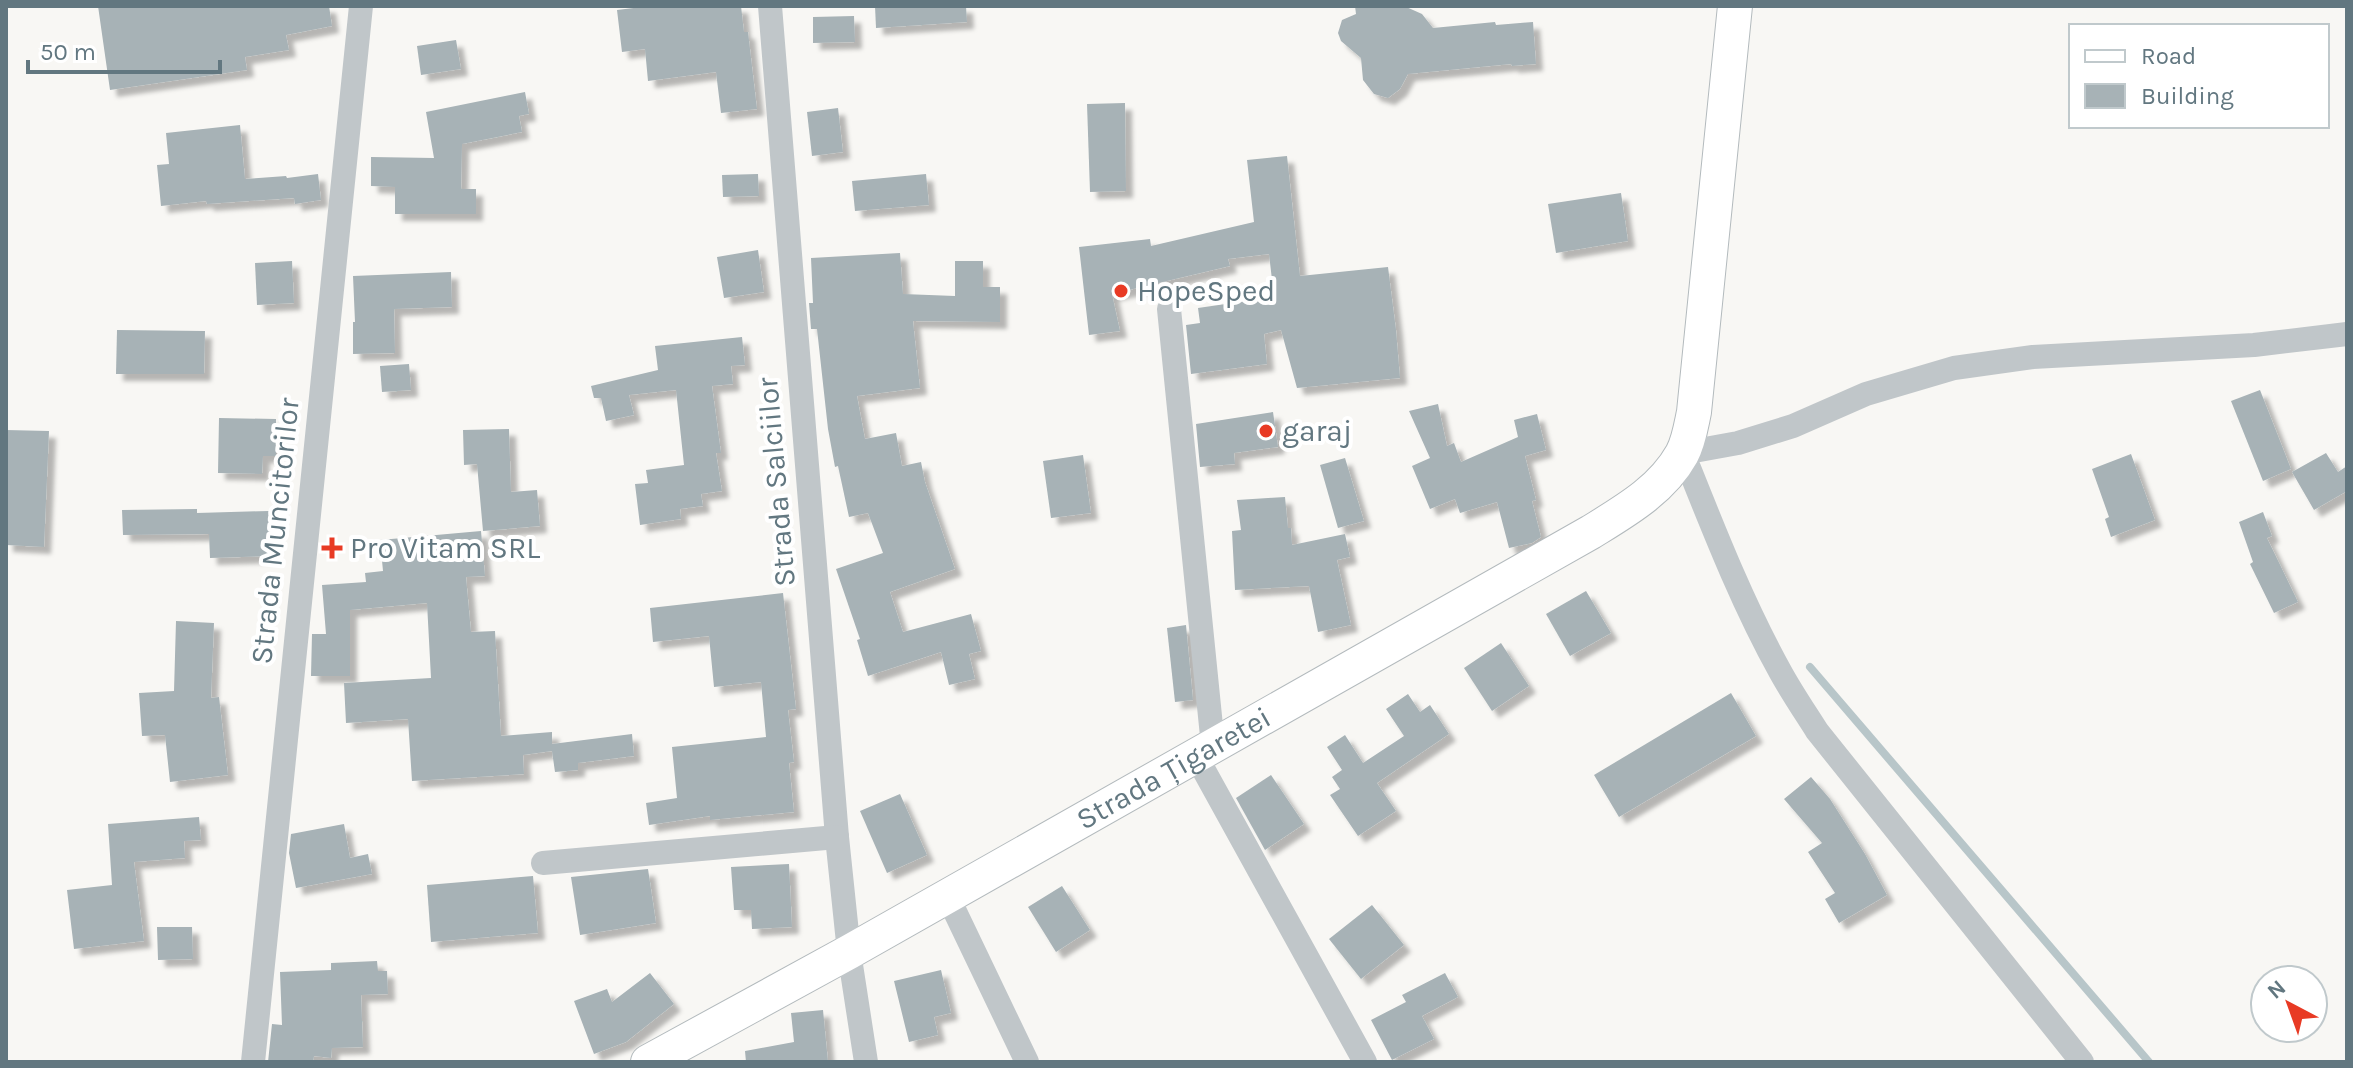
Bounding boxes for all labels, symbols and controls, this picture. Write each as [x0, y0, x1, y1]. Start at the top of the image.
scale bar [28, 24, 220, 74]
legend [2069, 24, 2329, 128]
text: 50 m [40, 38, 96, 66]
text: Road [2141, 42, 2196, 70]
text: Building [2141, 82, 2234, 110]
place label: HopeSped [1137, 273, 1275, 309]
marker: HopeSped [1112, 282, 1130, 300]
street label: Strada Salciilor [749, 376, 803, 588]
street label: Strada Muncitorilor [243, 396, 307, 666]
place label: garaj [1282, 413, 1352, 449]
marker: garaj [1257, 422, 1275, 440]
place label: Pro Vitam SRL [350, 530, 540, 566]
marker: Pro Vitam SRL [321, 537, 343, 559]
street label: Strada Țigaretei [1070, 699, 1277, 838]
north arrow [2249, 964, 2329, 1044]
text: N [2262, 975, 2291, 1005]

